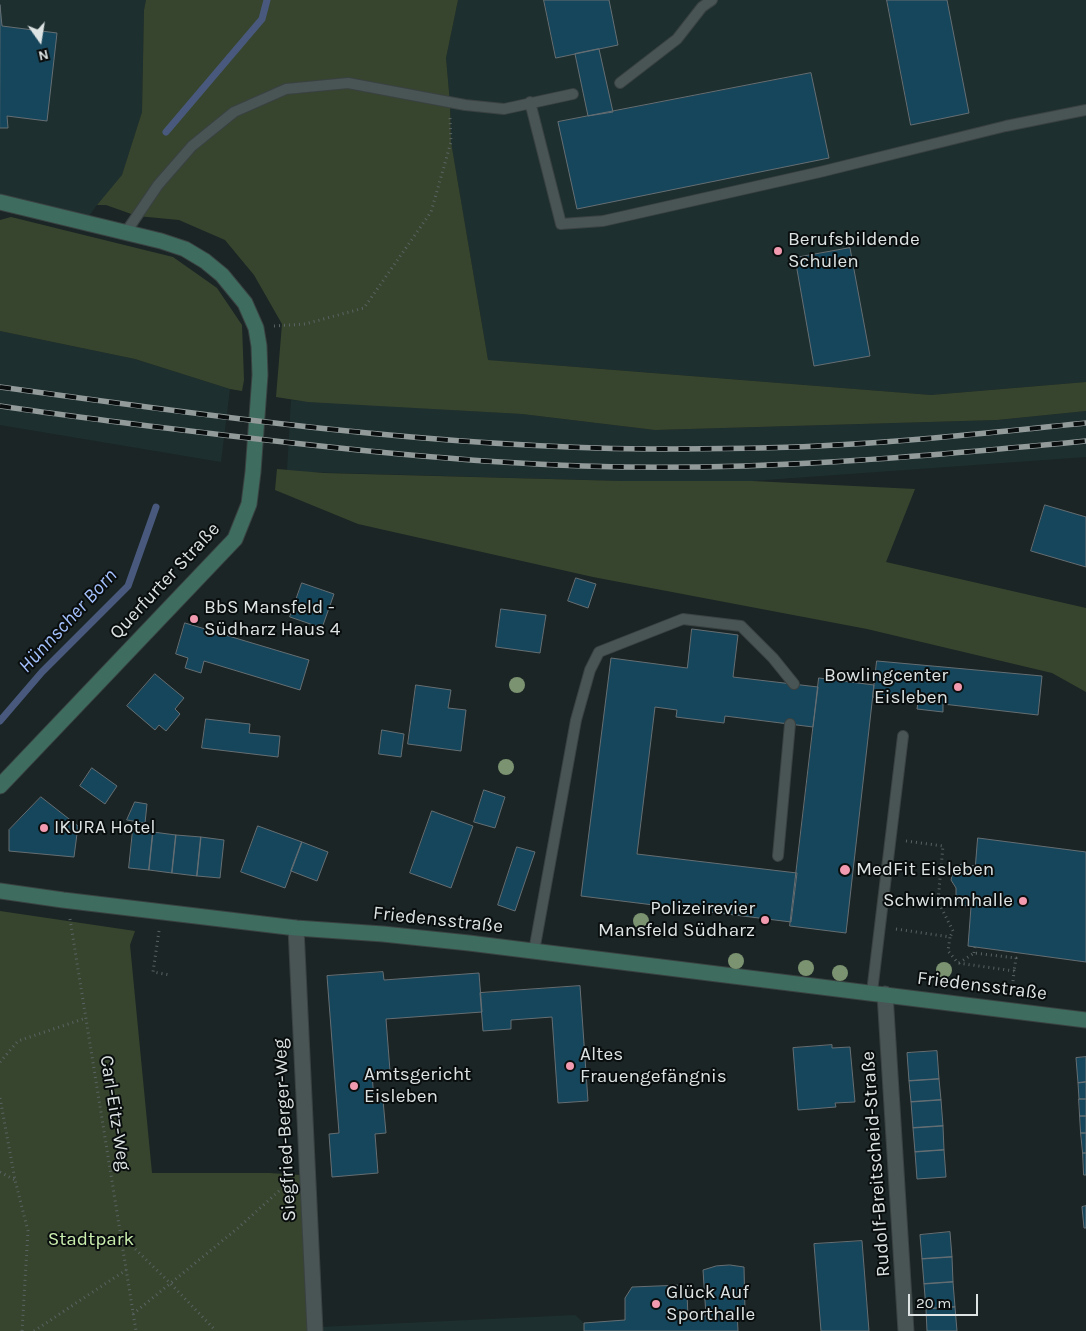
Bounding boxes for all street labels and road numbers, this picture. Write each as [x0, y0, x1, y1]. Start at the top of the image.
street label: Querfurter Straße [105, 518, 225, 644]
street label: Friedensstraße [372, 902, 504, 938]
street label: Friedensstraße [916, 967, 1048, 1005]
street label: Siegfried-Berger-Weg [269, 1038, 301, 1222]
street label: Rudolf-Breitscheid-Straße [857, 1050, 895, 1278]
street label: Carl-Eitz-Weg [95, 1053, 135, 1173]

